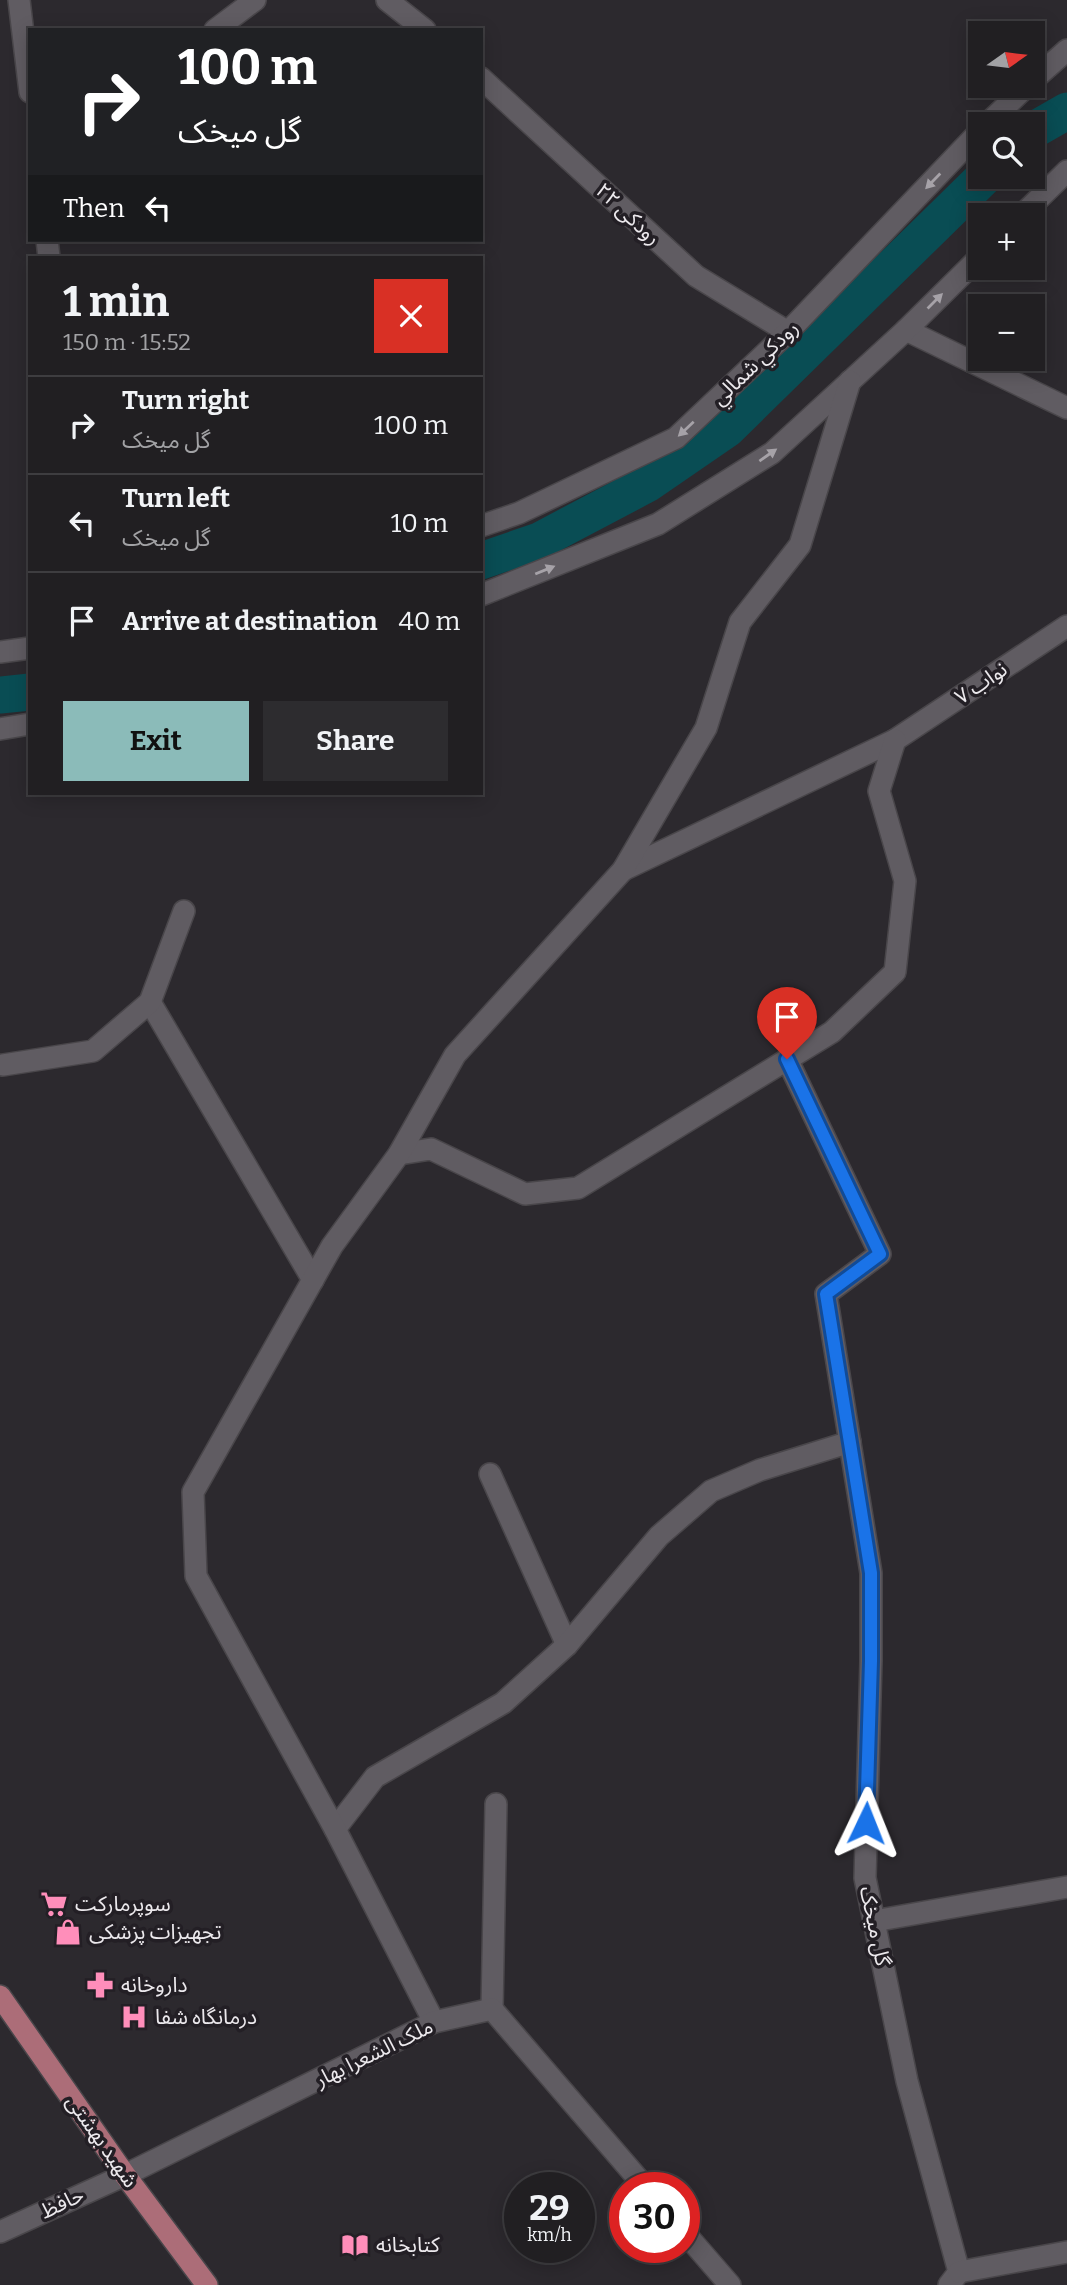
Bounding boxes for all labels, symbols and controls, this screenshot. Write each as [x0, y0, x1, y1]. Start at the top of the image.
north arrow [968, 21, 1045, 98]
map controls [968, 21, 1045, 371]
text: 100 m [178, 38, 317, 97]
icon: right [63, 56, 154, 147]
text: گل میخک [178, 112, 301, 150]
button: search [968, 112, 1045, 189]
one-way arrow [925, 172, 941, 189]
street label: رودکی ۲۲ [590, 177, 666, 251]
icon: left [139, 189, 177, 227]
text: Then [63, 193, 125, 224]
button: + [968, 203, 1045, 280]
text: 1 min [63, 277, 169, 327]
button: close [374, 279, 448, 353]
one-way arrow [926, 294, 943, 310]
button: − [968, 294, 1045, 371]
street label: رودکي شمالي [706, 315, 806, 413]
text: 150 m · 15:52 [63, 328, 191, 356]
text: Turn right [122, 385, 249, 416]
icon: right [63, 406, 101, 444]
text: 100 m [374, 410, 448, 441]
one-way arrow [678, 420, 695, 436]
text: گل میخک [122, 426, 211, 454]
one-way arrow [759, 448, 777, 462]
text: Turn left [122, 483, 230, 514]
icon: left [63, 504, 101, 542]
text: 10 m [391, 508, 448, 539]
text: گل میخک [122, 524, 211, 552]
one-way arrow [534, 564, 555, 575]
icon: arrive [63, 602, 101, 640]
text: Arrive at destination [122, 606, 377, 637]
text: 40 m [398, 606, 460, 637]
street label: نواب ۷ [950, 656, 1012, 710]
button: Exit [63, 701, 249, 781]
button: Share [263, 701, 448, 781]
pin [757, 987, 817, 1059]
icon: arrive [768, 998, 806, 1036]
position arrow [829, 1786, 903, 1860]
street label: گل میخک [854, 1884, 896, 1969]
supermarket icon: سوپرمارکت [39, 1889, 69, 1919]
place label: سوپرمارکت [75, 1891, 171, 1917]
shop icon: تجهیزات پزشکی [53, 1917, 83, 1947]
place label: تجهیزات پزشکی [89, 1919, 222, 1945]
pharmacy icon: داروخانه [85, 1970, 115, 2000]
place label: داروخانه [121, 1972, 187, 1998]
hospital icon: درمانگاه شفا [119, 2002, 149, 2032]
place label: درمانگاه شفا [155, 2004, 257, 2030]
street label: ملک الشعرا بهار [310, 2013, 437, 2093]
street label: شهید بهشتی [60, 2089, 144, 2193]
speed limit sign: 30 [609, 2172, 700, 2263]
street label: حافظ [36, 2182, 88, 2224]
text: 29 [529, 2187, 570, 2229]
text: km/h [527, 2224, 572, 2246]
library icon: کتابخانه [340, 2230, 370, 2260]
place label: کتابخانه [376, 2232, 440, 2258]

